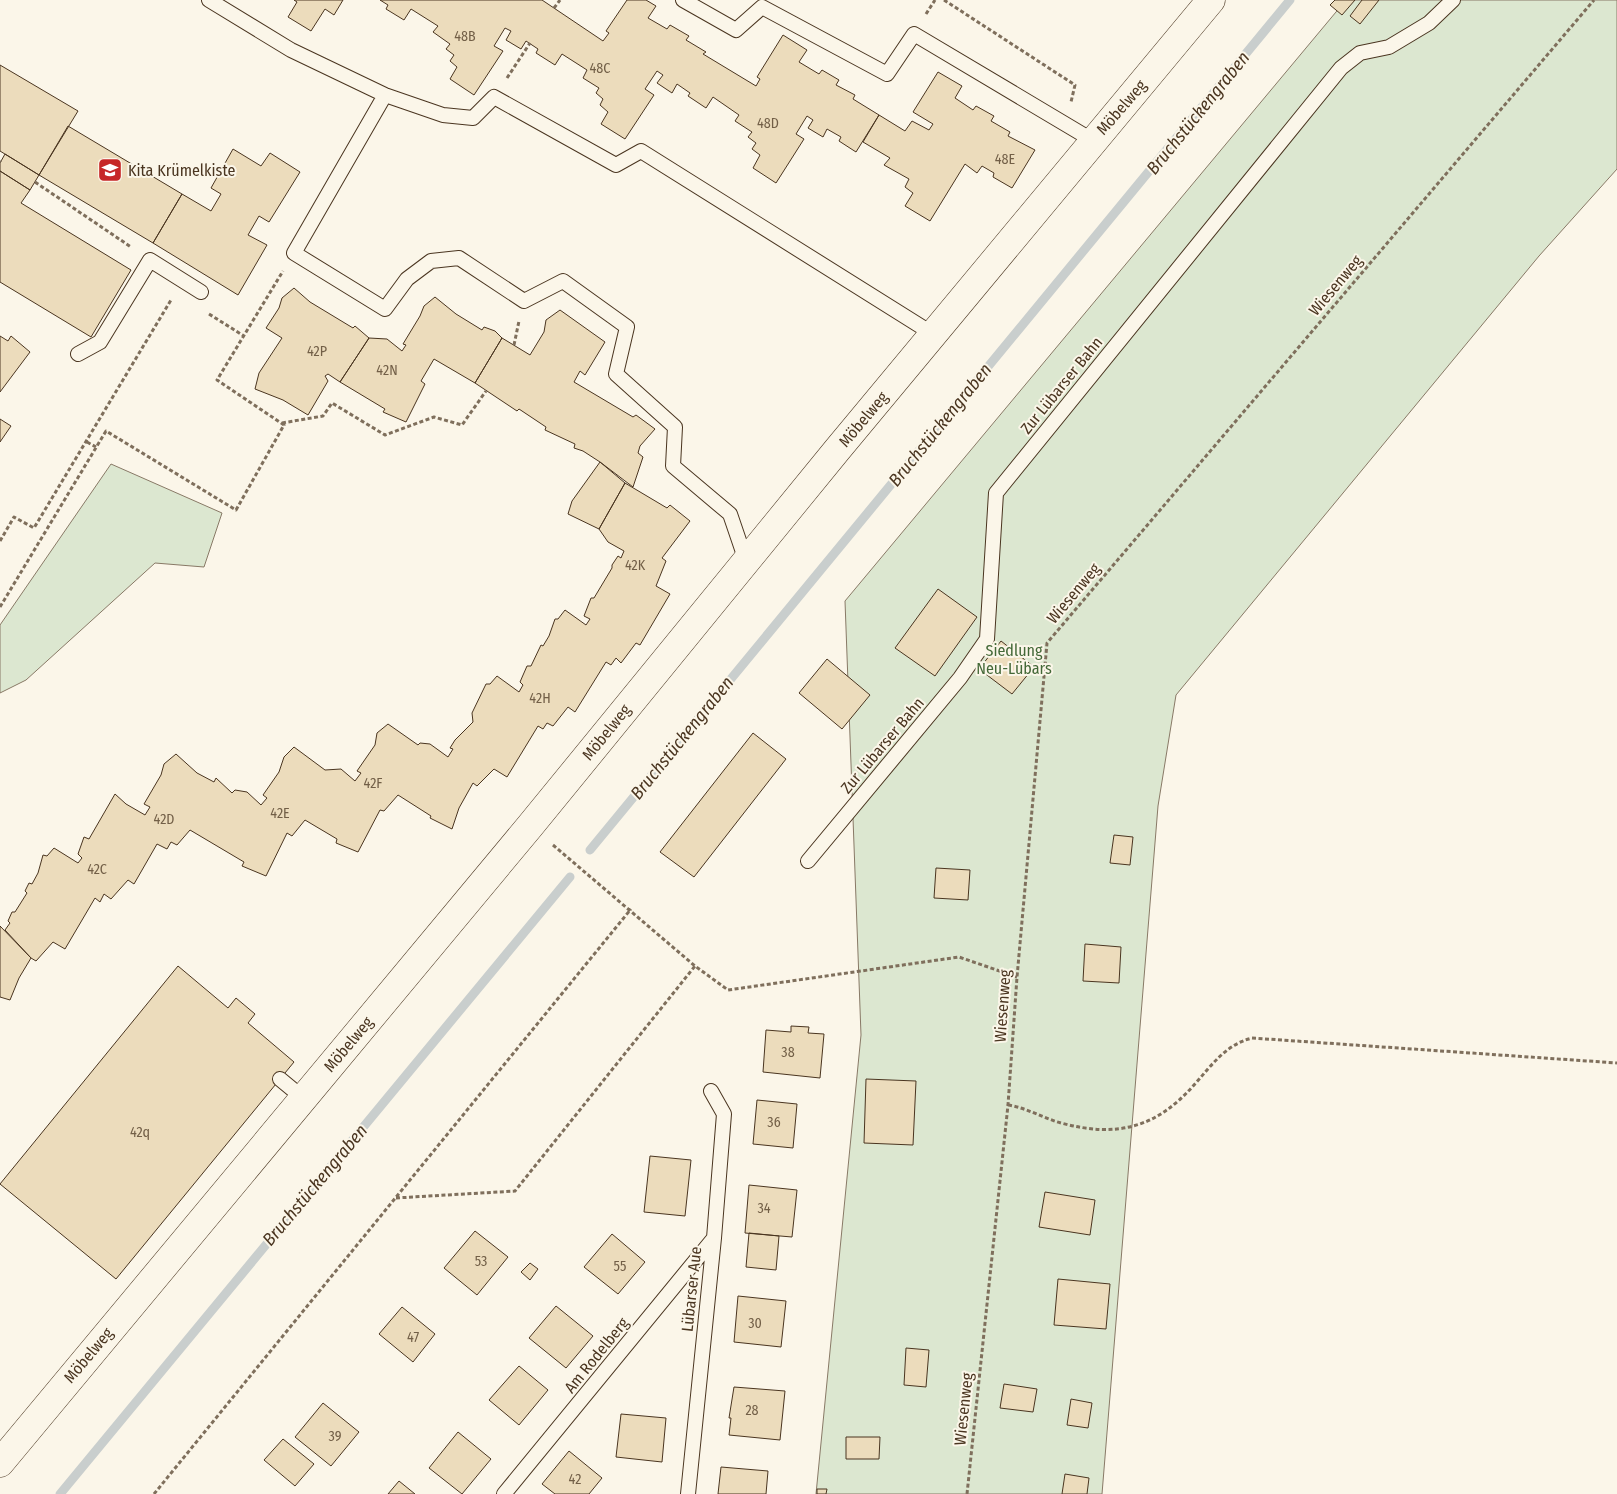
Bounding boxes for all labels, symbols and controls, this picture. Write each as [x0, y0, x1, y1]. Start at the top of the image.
house number: 48B [454, 28, 476, 45]
water label: Bruchstückengraben [1142, 47, 1254, 179]
house number: 48C [590, 60, 610, 77]
street label: Möbelweg [1092, 76, 1151, 139]
house number: 48D [757, 115, 779, 132]
house number: 48E [995, 151, 1016, 168]
school or university icon: Kita Krümelkiste [97, 157, 123, 183]
place label: Kita Krümelkiste [128, 161, 235, 180]
street label: Wiesenweg [1305, 251, 1366, 319]
street label: Zur Lübarser Bahn [1016, 333, 1106, 438]
house number: 42P [307, 343, 327, 360]
water label: Bruchstückengraben [884, 359, 996, 491]
house number: 42N [376, 362, 398, 379]
street label: Möbelweg [835, 387, 892, 451]
house number: 42K [625, 557, 646, 574]
street label: Wiesenweg [1043, 559, 1104, 627]
park label: Siedlung Neu-Lübars [976, 641, 1052, 678]
water label: Bruchstückengraben [626, 672, 738, 804]
house number: 42H [529, 690, 551, 707]
street label: Zur Lübarser Bahn [837, 694, 928, 797]
street label: Möbelweg [578, 700, 635, 764]
house number: 42F [364, 775, 382, 792]
house number: 42E [270, 805, 290, 822]
house number: 42D [154, 811, 174, 828]
house number: 42C [87, 861, 107, 878]
street label: Wiesenweg [990, 968, 1015, 1043]
street label: Möbelweg [320, 1012, 377, 1076]
house number: 38 [781, 1044, 795, 1061]
house number: 36 [767, 1114, 781, 1131]
water label: Bruchstückengraben [258, 1120, 372, 1250]
house number: 42q [130, 1124, 150, 1141]
house number: 34 [757, 1200, 771, 1217]
street label: Lübarser Aue [678, 1245, 705, 1333]
house number: 53 [475, 1253, 487, 1270]
house number: 55 [614, 1258, 626, 1275]
street label: Am Rodelberg [560, 1313, 633, 1397]
house number: 30 [748, 1315, 762, 1332]
street label: Möbelweg [60, 1323, 117, 1387]
house number: 47 [407, 1329, 419, 1346]
street label: Wiesenweg [950, 1371, 977, 1446]
house number: 28 [745, 1402, 759, 1419]
house number: 39 [329, 1428, 342, 1445]
house number: 42 [569, 1471, 581, 1488]

